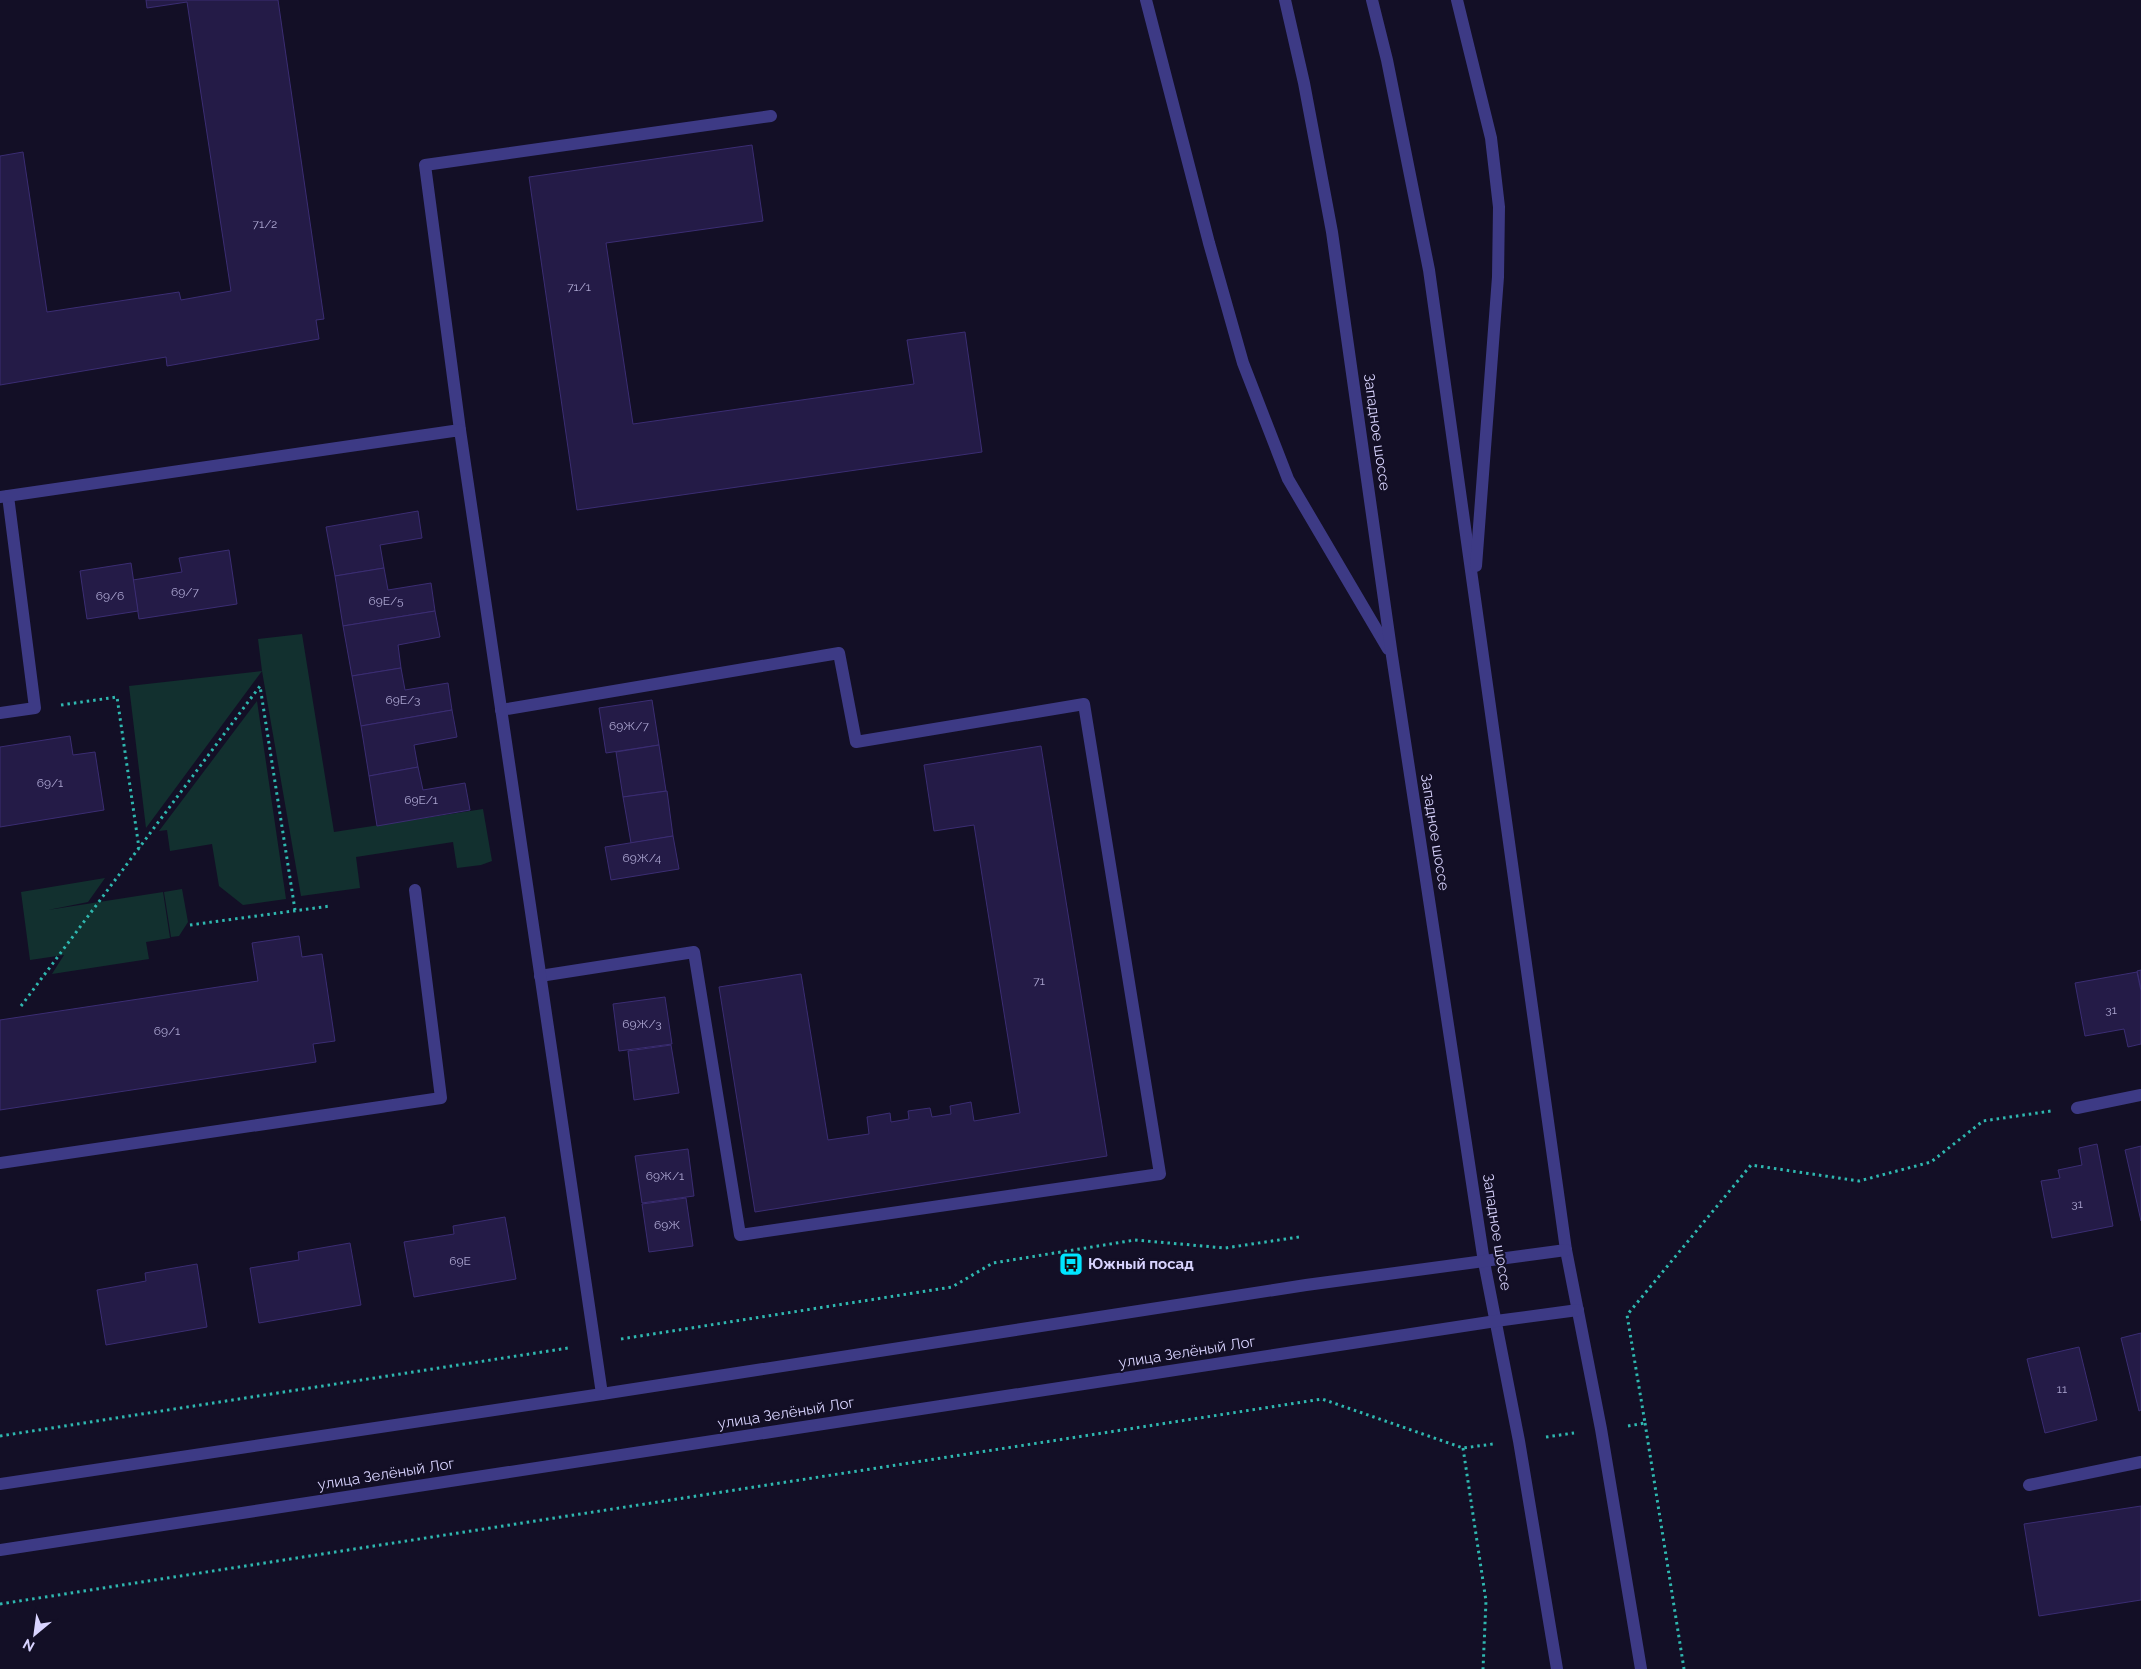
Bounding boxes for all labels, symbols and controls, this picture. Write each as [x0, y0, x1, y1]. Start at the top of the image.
house number: 71/2 [253, 217, 277, 231]
house number: 71/1 [567, 280, 591, 294]
street label: Западное шоссе [1360, 372, 1394, 492]
house number: 69/7 [171, 585, 200, 599]
house number: 69/6 [96, 589, 124, 603]
house number: 69Е/5 [369, 594, 404, 608]
house number: 69Е/3 [386, 693, 420, 707]
house number: 69Ж/7 [609, 719, 649, 733]
street label: Западное шоссе [1417, 772, 1453, 892]
house number: 69/1 [37, 776, 63, 790]
house number: 69Е/1 [404, 793, 438, 807]
house number: 69Ж/4 [623, 851, 662, 865]
house number: 71 [1033, 974, 1045, 988]
house number: 31 [2105, 1003, 2117, 1017]
house number: 69Ж/3 [622, 1017, 662, 1031]
house number: 69/1 [154, 1024, 180, 1038]
house number: 69Ж/1 [646, 1169, 684, 1183]
street label: Западное шоссе [1479, 1172, 1515, 1292]
house number: 31 [2071, 1197, 2083, 1211]
house number: 69Ж [654, 1218, 680, 1232]
bus stop icon: Южный посад [1058, 1251, 1084, 1277]
house number: 69Е [449, 1254, 471, 1268]
place label: Южный посад [1088, 1255, 1194, 1273]
street label: улица Зелёный Лог [1117, 1332, 1257, 1372]
house number: 11 [2057, 1382, 2067, 1396]
street label: улица Зелёный Лог [716, 1393, 856, 1433]
street label: улица Зелёный Лог [316, 1454, 456, 1494]
north arrow [10, 1609, 60, 1659]
text: N [20, 1636, 37, 1655]

